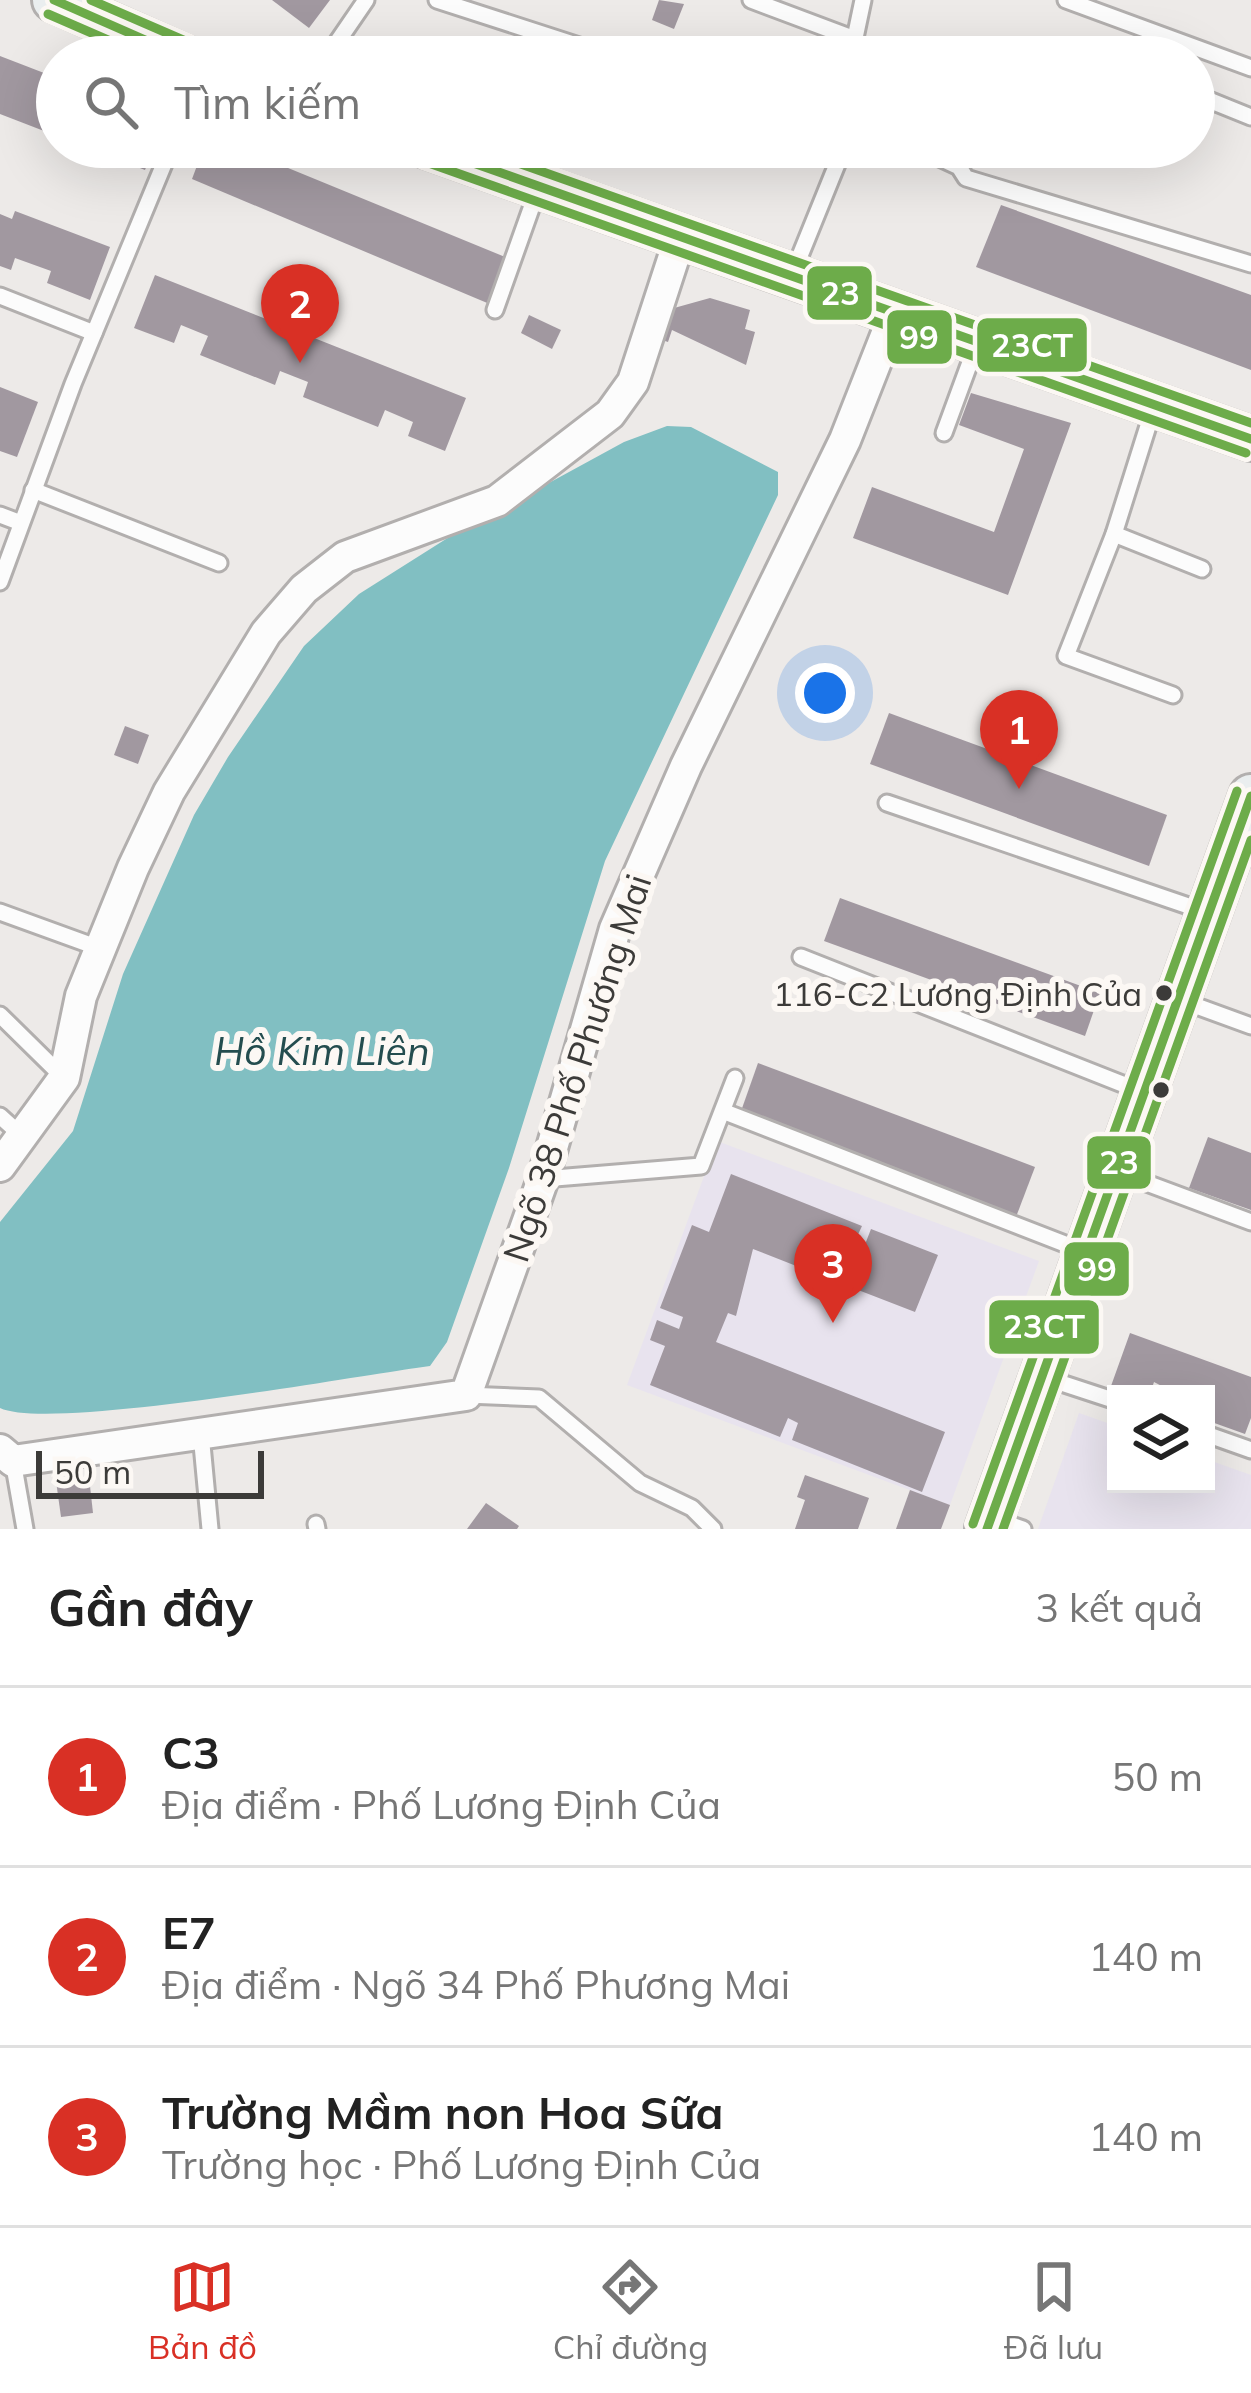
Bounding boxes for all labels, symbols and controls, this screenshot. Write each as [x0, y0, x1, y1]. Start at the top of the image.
search box [36, 36, 1215, 168]
icon: search [78, 69, 144, 135]
text: Tìm kiếm [174, 74, 361, 130]
pin: 2 [261, 264, 339, 363]
line badge: 23 [805, 264, 874, 322]
text: 23 [820, 272, 860, 313]
line badge: 99 [885, 308, 954, 366]
text: 99 [899, 316, 939, 357]
line badge: 23CT [975, 316, 1089, 374]
text: 23CT [991, 324, 1073, 365]
your location [795, 663, 855, 723]
pin: 1 [980, 690, 1058, 789]
street label: Ngõ 38 Phố Phương Mai [493, 868, 660, 1267]
place label: 116-C2 Lương Định Của [773, 973, 1142, 1014]
marker: 116-C2 Lương Định Của [1153, 982, 1175, 1004]
water label: Hồ Kim Liên [214, 1026, 430, 1075]
unlabelled marker [1150, 1079, 1172, 1101]
line badge: 23 [1085, 1134, 1153, 1191]
text: 23 [1099, 1141, 1139, 1182]
pin: 3 [794, 1224, 872, 1323]
line badge: 99 [1062, 1240, 1131, 1298]
text: 99 [1077, 1248, 1117, 1289]
line badge: 23CT [987, 1298, 1101, 1356]
text: 23CT [1003, 1305, 1085, 1346]
map controls [1107, 1385, 1215, 1493]
button: layers [1107, 1385, 1215, 1493]
scale bar [36, 1445, 264, 1498]
text: 50 m [54, 1451, 131, 1492]
text: Gần đây [48, 1575, 253, 1639]
text: 3 kết quả [1035, 1583, 1203, 1632]
text: C3 [162, 1724, 220, 1780]
text: 1 [75, 1752, 99, 1801]
text: 50 m [1112, 1752, 1203, 1801]
text: Địa điểm · Phố Lương Định Của [162, 1780, 721, 1829]
text: E7 [162, 1904, 216, 1960]
text: 2 [75, 1932, 99, 1981]
text: 140 m [1088, 1932, 1203, 1981]
text: Địa điểm · Ngõ 34 Phố Phương Mai [162, 1960, 790, 2009]
text: Trường Mầm non Hoa Sữa [162, 2084, 723, 2140]
text: 3 [75, 2112, 99, 2161]
text: 140 m [1088, 2112, 1203, 2161]
text: Trường học · Phố Lương Định Của [162, 2140, 761, 2189]
tab: Bản đồ [148, 2254, 257, 2367]
tab: Chỉ đường [553, 2254, 708, 2367]
tab: Đã lưu [1004, 2254, 1103, 2367]

